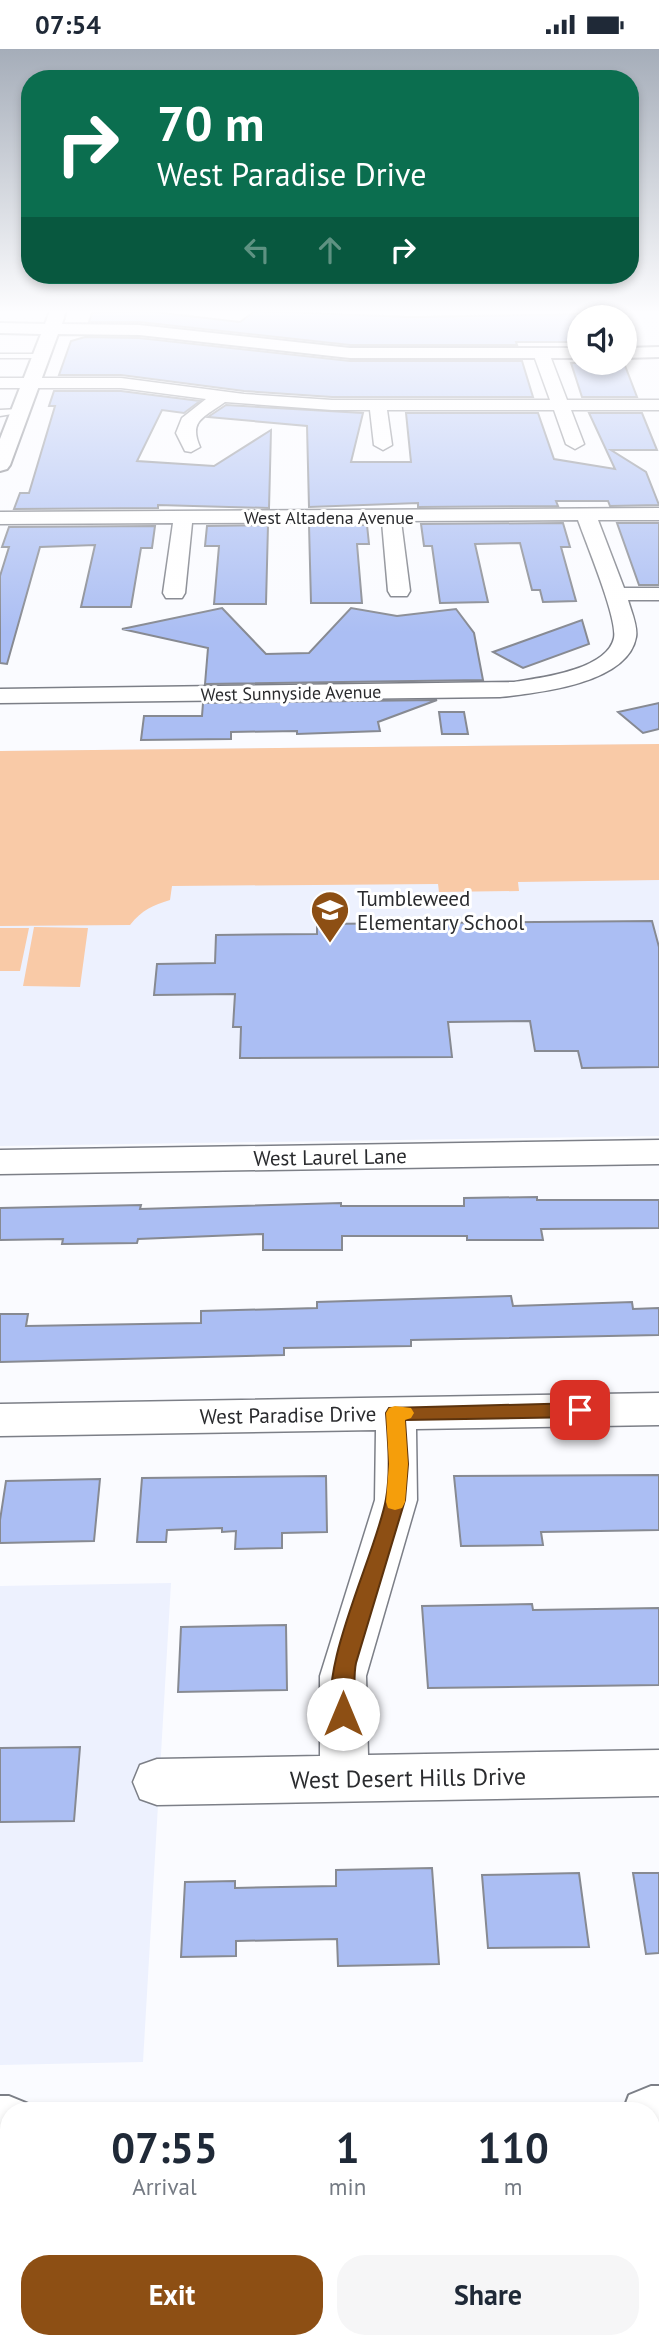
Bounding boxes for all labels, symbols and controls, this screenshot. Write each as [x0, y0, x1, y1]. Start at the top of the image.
text: 07:54 [35, 8, 101, 41]
text: 70 m [157, 91, 264, 155]
icon: right [42, 98, 133, 189]
text: West Paradise Drive [157, 153, 426, 195]
icon: left [238, 231, 276, 269]
icon: ahead [311, 231, 349, 269]
icon: right [384, 231, 422, 269]
map controls [567, 305, 637, 375]
button: sound [567, 305, 637, 375]
street label: West Altadena Avenue [244, 506, 414, 529]
street label: West Sunnyside Avenue [200, 680, 382, 706]
place label: Tumbleweed Elementary School [357, 885, 524, 936]
school or university icon: Tumbleweed Elementary School [309, 889, 351, 944]
street label: West Laurel Lane [253, 1142, 407, 1172]
pin [550, 1380, 610, 1440]
icon: arrive [561, 1391, 599, 1429]
street label: West Paradise Drive [199, 1400, 377, 1430]
position arrow [306, 1677, 380, 1751]
street label: West Desert Hills Drive [290, 1760, 526, 1796]
text: 07:55 [111, 2120, 218, 2175]
text: 1 [336, 2120, 359, 2175]
text: 110 [477, 2120, 549, 2175]
text: Arrival [132, 2172, 197, 2201]
text: min [329, 2172, 366, 2201]
text: m [504, 2172, 522, 2201]
button: Exit [21, 2255, 323, 2335]
button: Share [337, 2255, 639, 2335]

